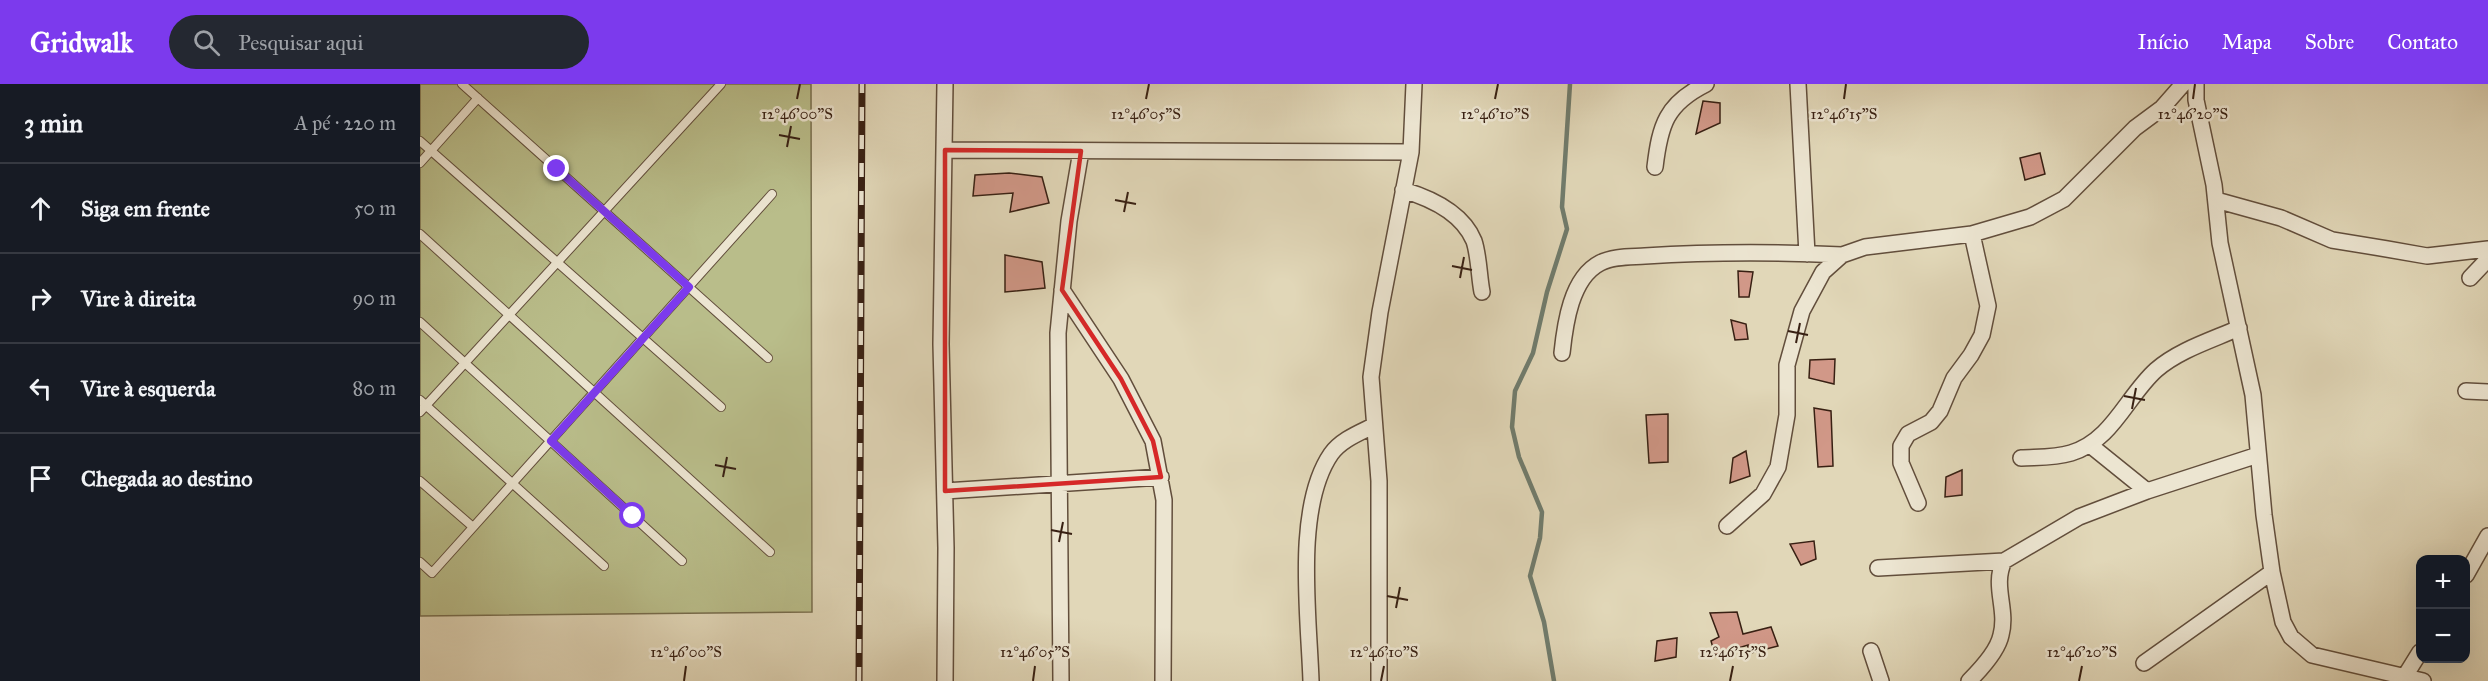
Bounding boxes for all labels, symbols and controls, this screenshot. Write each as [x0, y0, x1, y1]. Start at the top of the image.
search box [169, 15, 589, 69]
text: Gridwalk [30, 25, 133, 60]
icon: search [190, 26, 223, 59]
text: Pesquisar aqui [238, 29, 364, 56]
text: Início [2138, 29, 2189, 55]
text: Mapa [2222, 29, 2272, 55]
text: Sobre [2305, 29, 2354, 55]
text: Contato [2387, 29, 2458, 55]
text: 12°46'00"S [761, 105, 833, 123]
text: 12°46'05"S [1111, 105, 1181, 123]
text: 12°46'10"S [1461, 105, 1529, 123]
text: 12°46'15"S [1811, 105, 1877, 123]
text: 12°46'20"S [2158, 105, 2228, 123]
text: 3 min [24, 107, 83, 139]
text: A pé · 220 m [294, 111, 396, 135]
route end [543, 155, 569, 181]
icon: ahead [24, 192, 57, 225]
text: Siga em frente [81, 195, 210, 222]
text: 50 m [354, 196, 396, 220]
icon: right [24, 282, 57, 315]
text: Vire à direita [81, 285, 196, 312]
text: 90 m [353, 286, 396, 310]
icon: left [24, 372, 57, 405]
text: Vire à esquerda [81, 375, 215, 402]
text: 80 m [353, 376, 396, 400]
icon: arrive [24, 462, 57, 495]
text: Chegada ao destino [81, 465, 252, 492]
route start [619, 502, 645, 528]
map controls [2416, 555, 2470, 663]
button: + [2416, 555, 2470, 609]
button: − [2416, 609, 2470, 663]
text: 12°46'00"S [650, 643, 722, 661]
text: 12°46'05"S [1000, 643, 1070, 661]
text: 12°46'10"S [1350, 643, 1418, 661]
text: 12°46'15"S [1700, 643, 1766, 661]
text: 12°46'20"S [2047, 643, 2117, 661]

